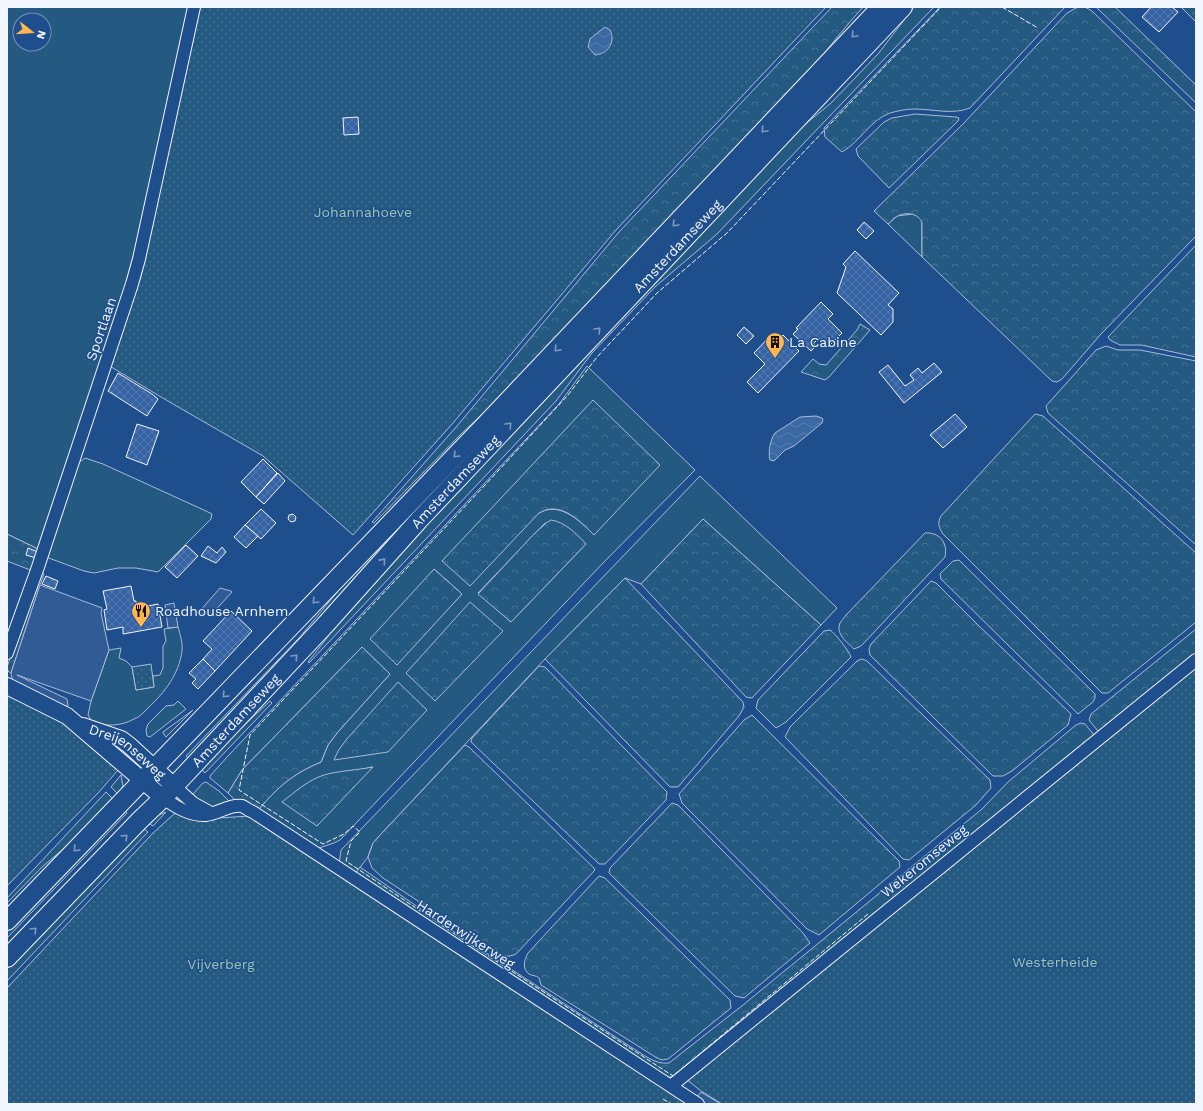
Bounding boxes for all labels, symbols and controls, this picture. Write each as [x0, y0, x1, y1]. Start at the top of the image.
north arrow [12, 12, 52, 52]
text: N [34, 29, 48, 41]
one-way arrow [851, 30, 859, 38]
one-way arrow [762, 125, 769, 133]
street label: Amsterdamseweg [630, 196, 725, 296]
park label: Johannahoeve [314, 204, 412, 220]
one-way arrow [672, 219, 680, 227]
street label: Sportlaan [83, 295, 119, 363]
one-way arrow [594, 327, 601, 335]
building icon: La Cabine [764, 331, 786, 359]
place label: La Cabine [789, 334, 857, 350]
one-way arrow [554, 344, 562, 352]
one-way arrow [505, 422, 512, 430]
street label: Amsterdamseweg [407, 432, 503, 532]
one-way arrow [453, 450, 461, 458]
one-way arrow [378, 558, 385, 566]
one-way arrow [312, 596, 320, 604]
restaurant icon: Roadhouse Arnhem [130, 600, 152, 628]
place label: Roadhouse Arnhem [155, 603, 288, 619]
one-way arrow [290, 654, 298, 662]
street label: Amsterdamseweg [188, 670, 284, 770]
one-way arrow [222, 690, 230, 698]
street label: Dreijenseweg [87, 721, 169, 783]
street label: Wekeromseweg [878, 821, 971, 901]
one-way arrow [120, 834, 128, 842]
one-way arrow [73, 844, 81, 852]
street label: Harderwijkerweg [414, 896, 519, 972]
one-way arrow [29, 927, 37, 935]
park label: Westerheide [1012, 954, 1098, 970]
park label: Vijverberg [187, 956, 255, 972]

